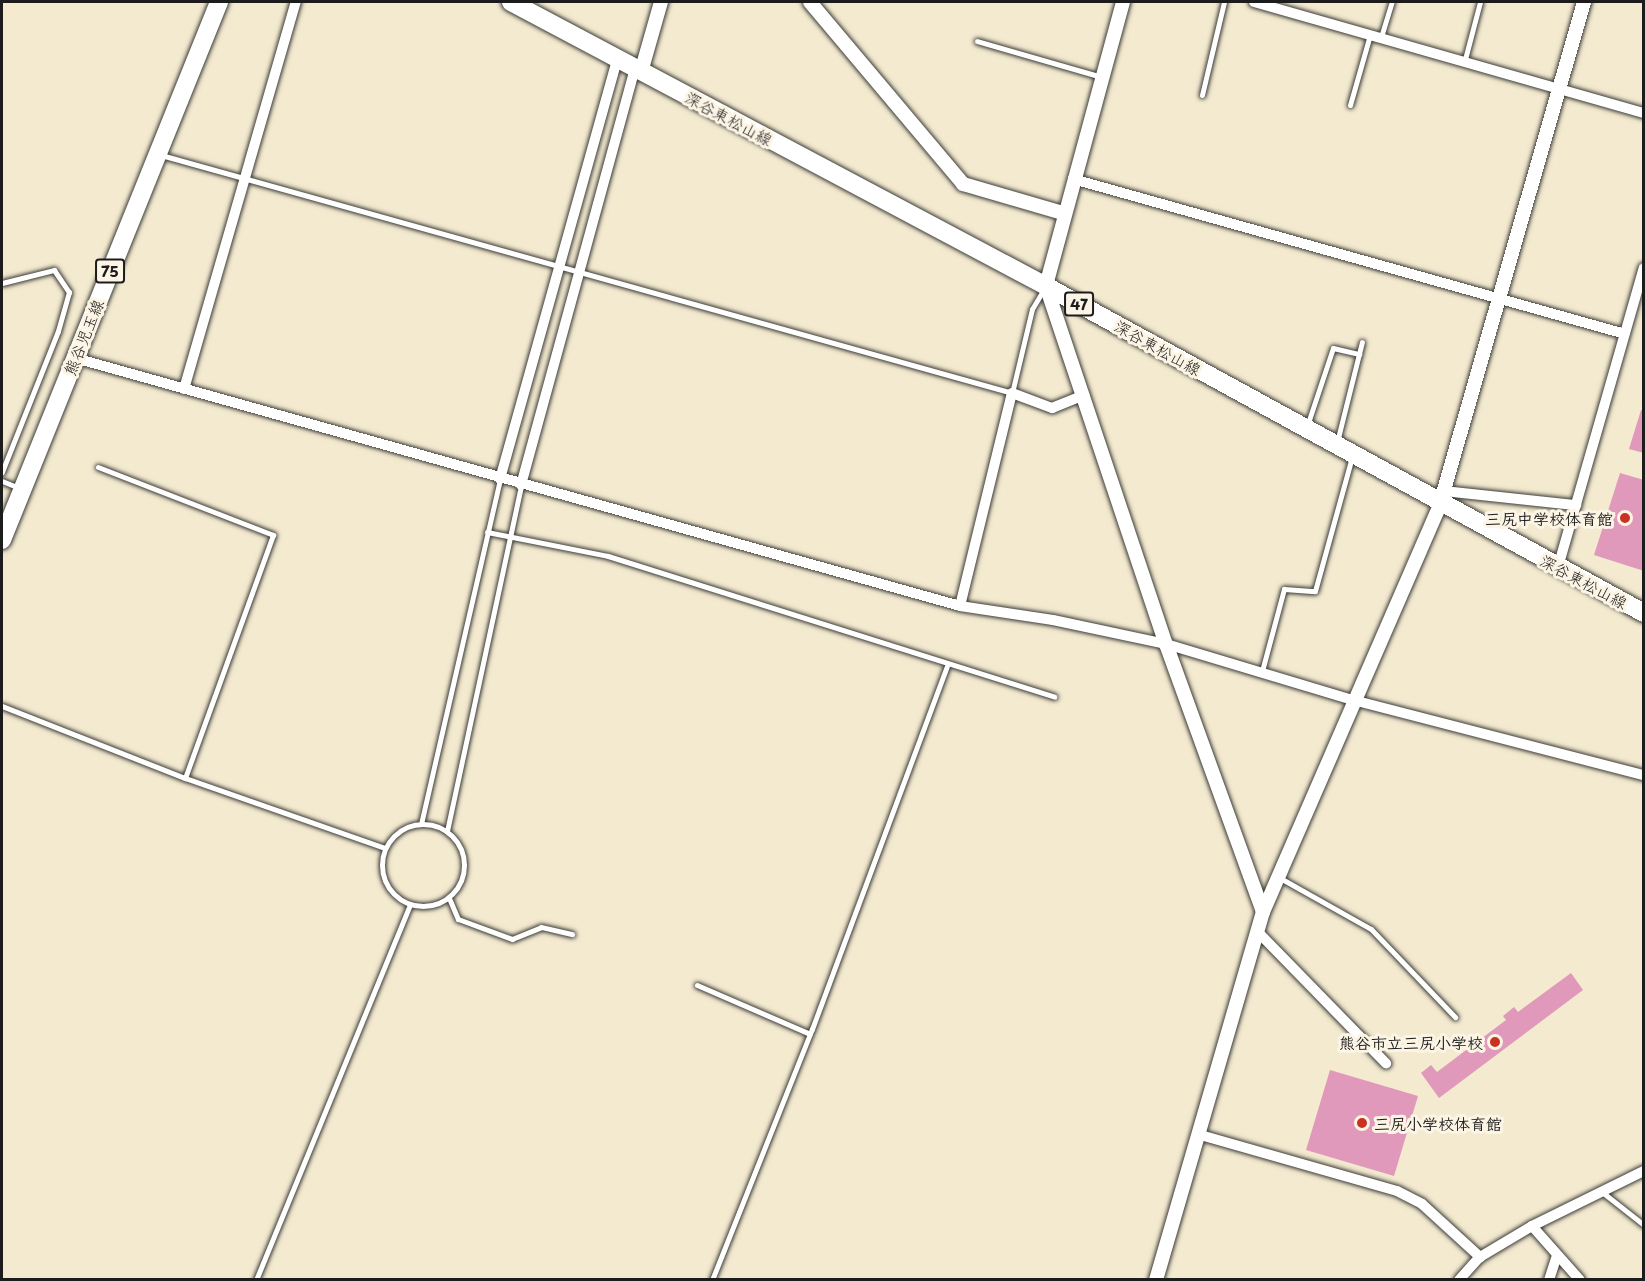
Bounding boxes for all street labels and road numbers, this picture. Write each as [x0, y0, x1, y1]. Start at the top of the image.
street label: 深谷東松山線 [682, 87, 776, 149]
road number: 75 [95, 259, 125, 283]
road number: 47 [1064, 292, 1094, 316]
street label: 熊谷児玉線 [59, 296, 107, 378]
street label: 深谷東松山線 [1111, 315, 1205, 379]
street label: 深谷東松山線 [1537, 550, 1631, 612]

